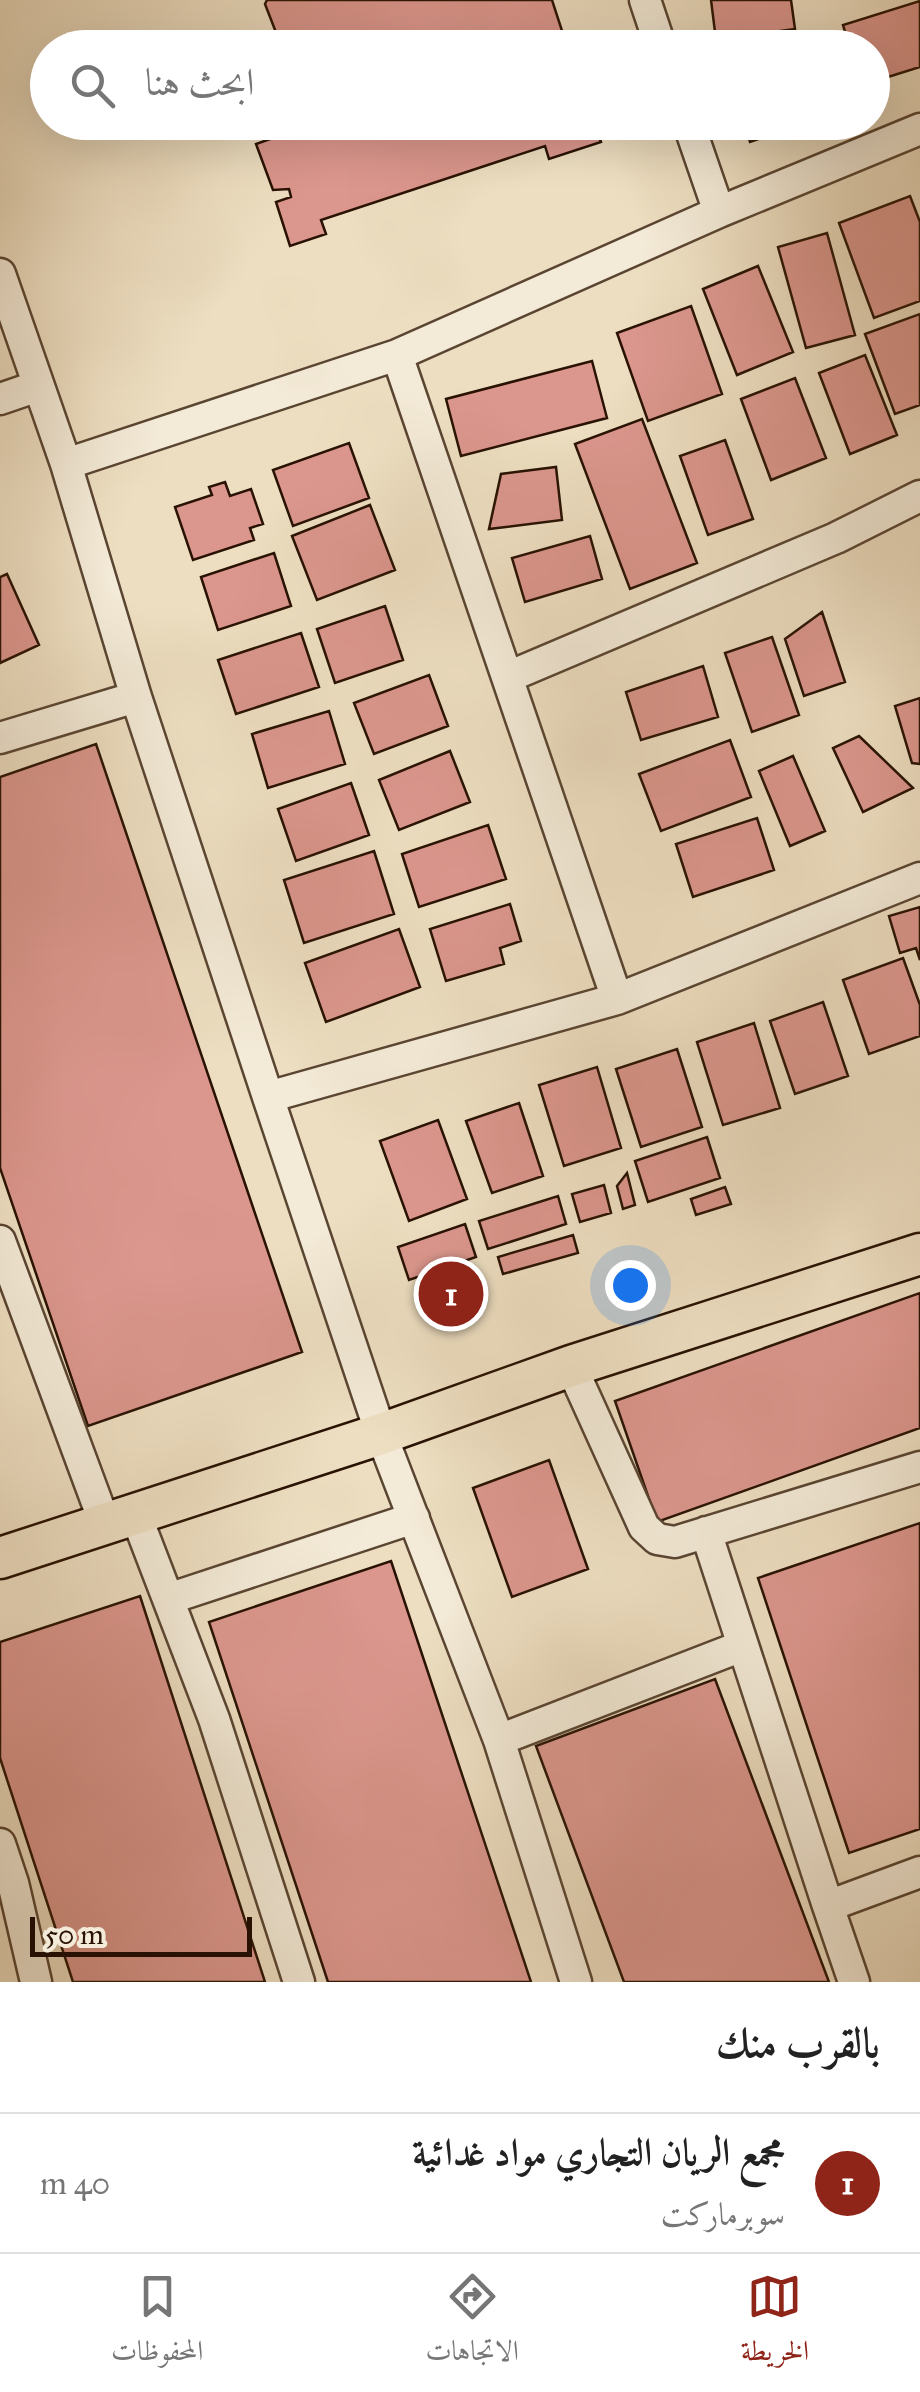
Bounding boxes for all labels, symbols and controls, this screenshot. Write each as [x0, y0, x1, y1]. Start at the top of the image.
search box [30, 30, 890, 140]
icon: search [65, 58, 120, 113]
text: ابحث هنا [145, 59, 255, 105]
pin: 1 [418, 1256, 484, 1332]
your location [605, 1260, 656, 1311]
scale bar [30, 1912, 252, 1956]
text: 50 m [45, 1917, 104, 1952]
text: بالقرب منك [716, 2017, 880, 2069]
text: مجمع الريان التجاري مواد غدائية [412, 2129, 785, 2175]
text: 40 m [40, 2164, 110, 2203]
text: 1 [841, 2164, 854, 2203]
text: سوبرماركت [661, 2195, 785, 2234]
tab: المحفوظات [111, 2269, 203, 2378]
tab: الاتجاهات [425, 2269, 519, 2378]
tab: الخريطة [741, 2269, 809, 2378]

